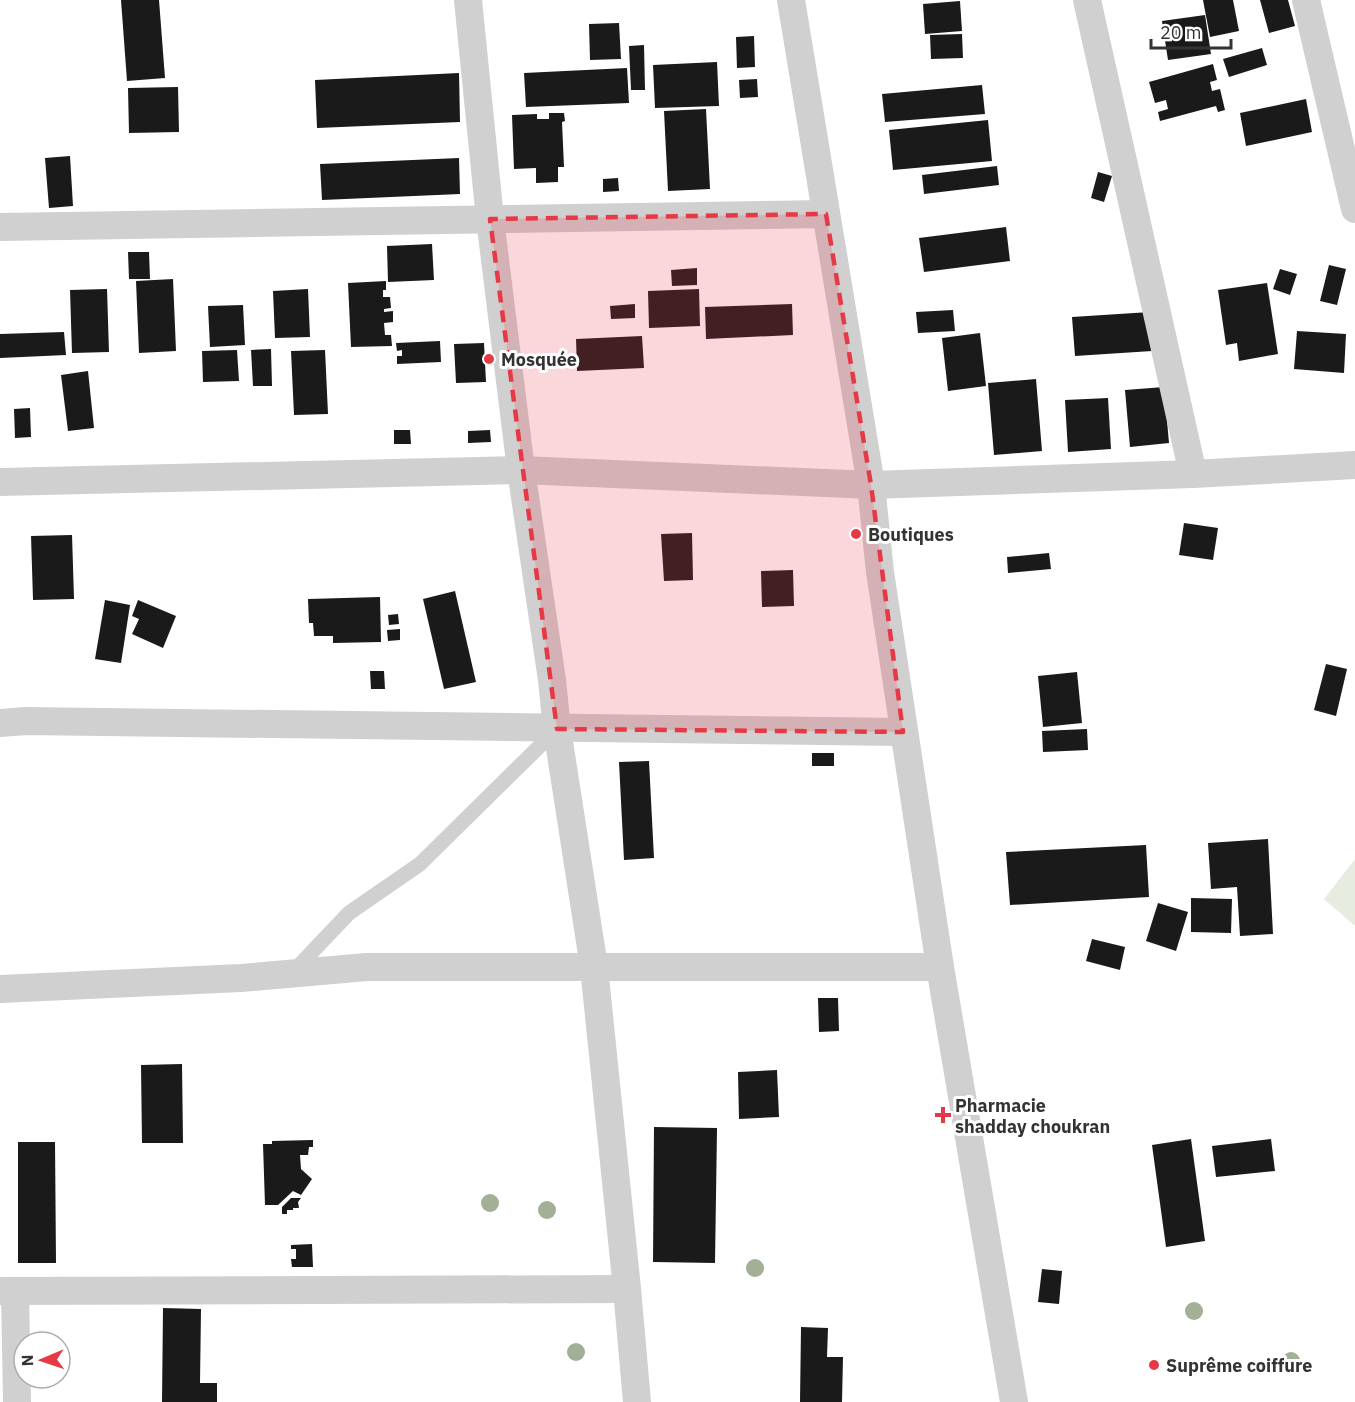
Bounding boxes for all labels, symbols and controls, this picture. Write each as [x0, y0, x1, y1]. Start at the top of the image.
scale bar [1151, 12, 1230, 50]
text: 20 m [1160, 21, 1202, 44]
place label: Mosquée [501, 348, 577, 371]
marker: Mosquée [482, 352, 496, 366]
place label: Boutiques [868, 523, 954, 546]
marker: Boutiques [849, 527, 863, 541]
place label: Pharmacie shadday choukran [955, 1094, 1110, 1138]
marker: Pharmacie shadday choukran [936, 1108, 950, 1122]
north arrow [12, 1330, 72, 1390]
text: N [17, 1354, 37, 1367]
place label: Suprême coiffure [1166, 1354, 1312, 1377]
marker: Suprême coiffure [1147, 1358, 1161, 1372]

